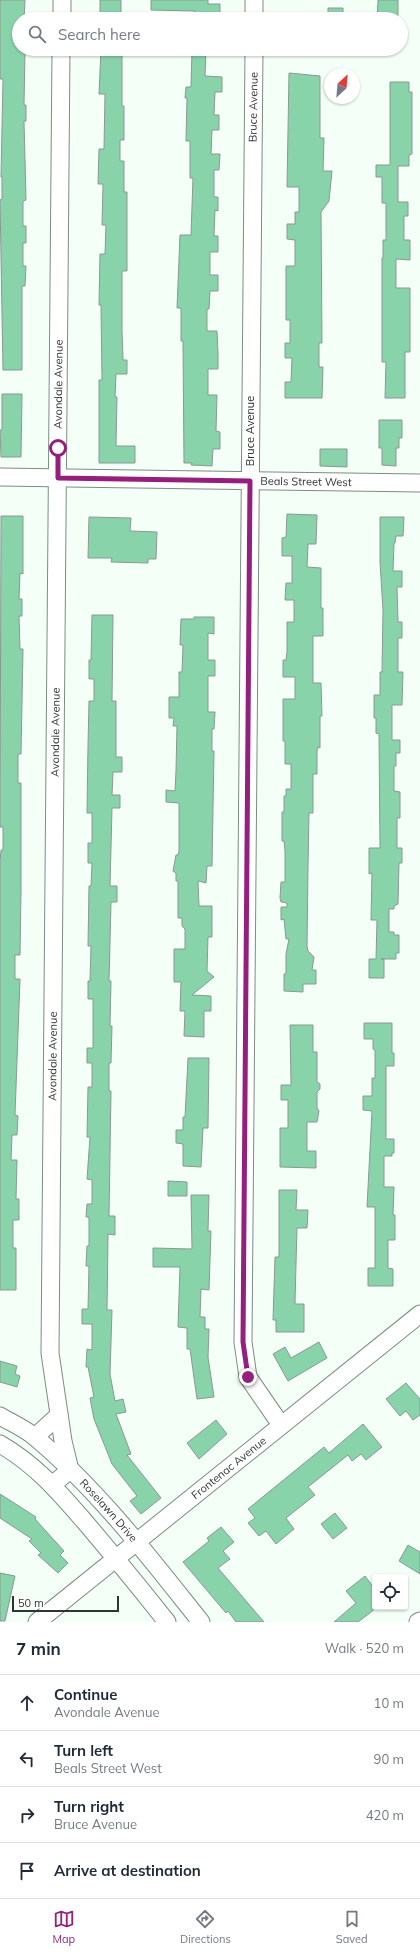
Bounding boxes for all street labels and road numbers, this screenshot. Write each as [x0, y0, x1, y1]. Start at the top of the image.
street label: Bruce Avenue [245, 72, 261, 142]
street label: Avondale Avenue [51, 340, 66, 429]
street label: Bruce Avenue [243, 396, 257, 466]
street label: Beals Street West [260, 474, 352, 489]
street label: Avondale Avenue [48, 687, 63, 777]
street label: Avondale Avenue [45, 1011, 60, 1101]
street label: Frontenac Avenue [188, 1433, 269, 1502]
street label: Roselawn Drive [77, 1476, 141, 1545]

